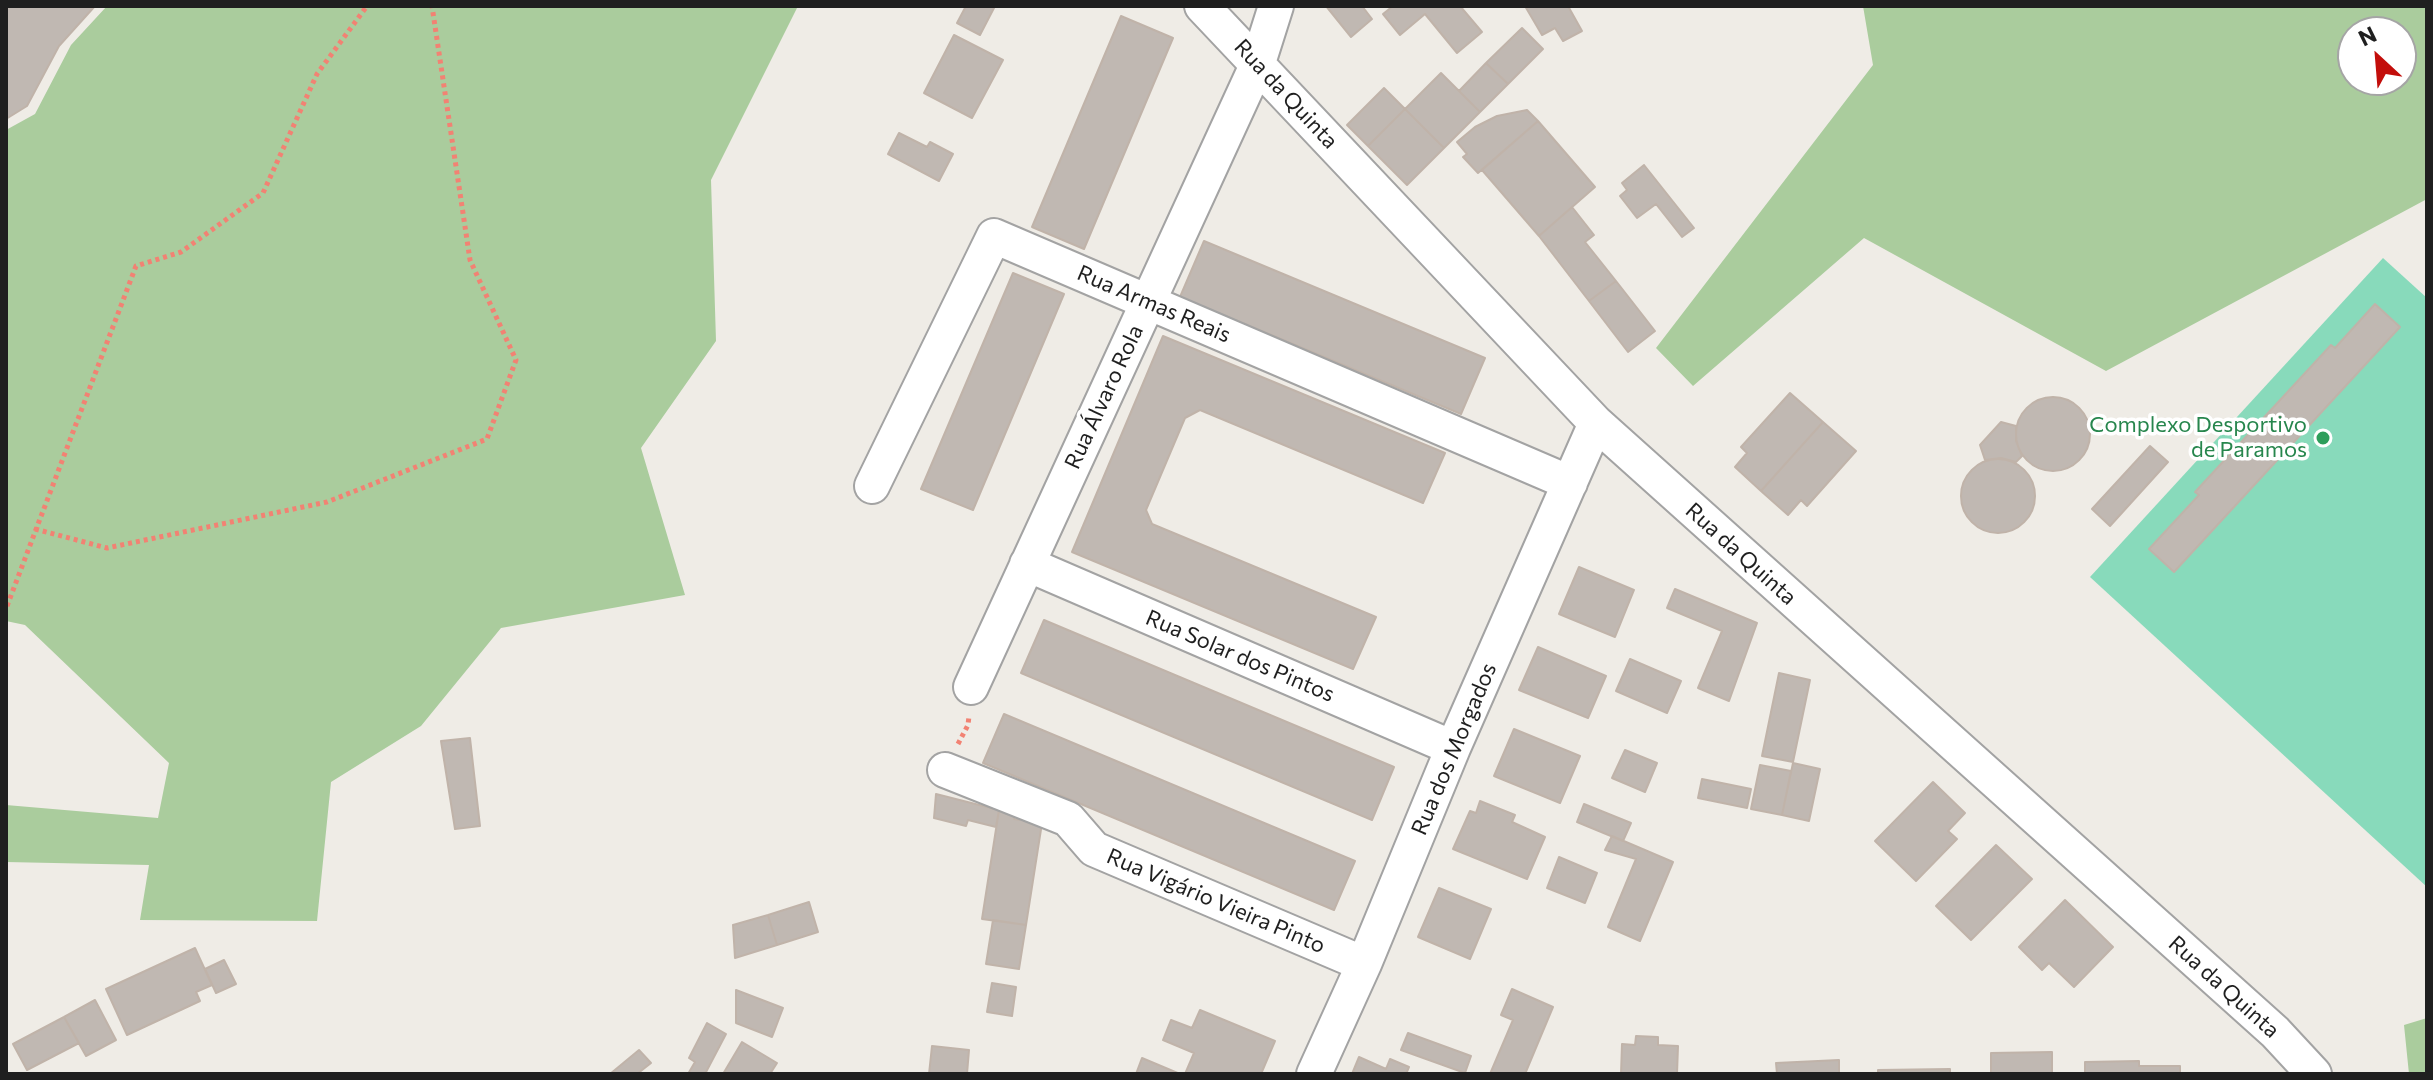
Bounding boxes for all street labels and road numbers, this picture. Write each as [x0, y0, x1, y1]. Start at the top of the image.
street label: Rua da Quinta [1229, 34, 1343, 154]
street label: Rua Armas Reais [1073, 260, 1235, 348]
street label: Rua Álvaro Rola [1059, 321, 1149, 473]
street label: Rua da Quinta [1680, 497, 1802, 611]
street label: Rua Solar dos Pintos [1142, 604, 1338, 708]
street label: Rua dos Morgados [1406, 659, 1502, 839]
street label: Rua Vigário Vieira Pinto [1103, 843, 1329, 959]
street label: Rua da Quinta [2163, 930, 2285, 1044]

